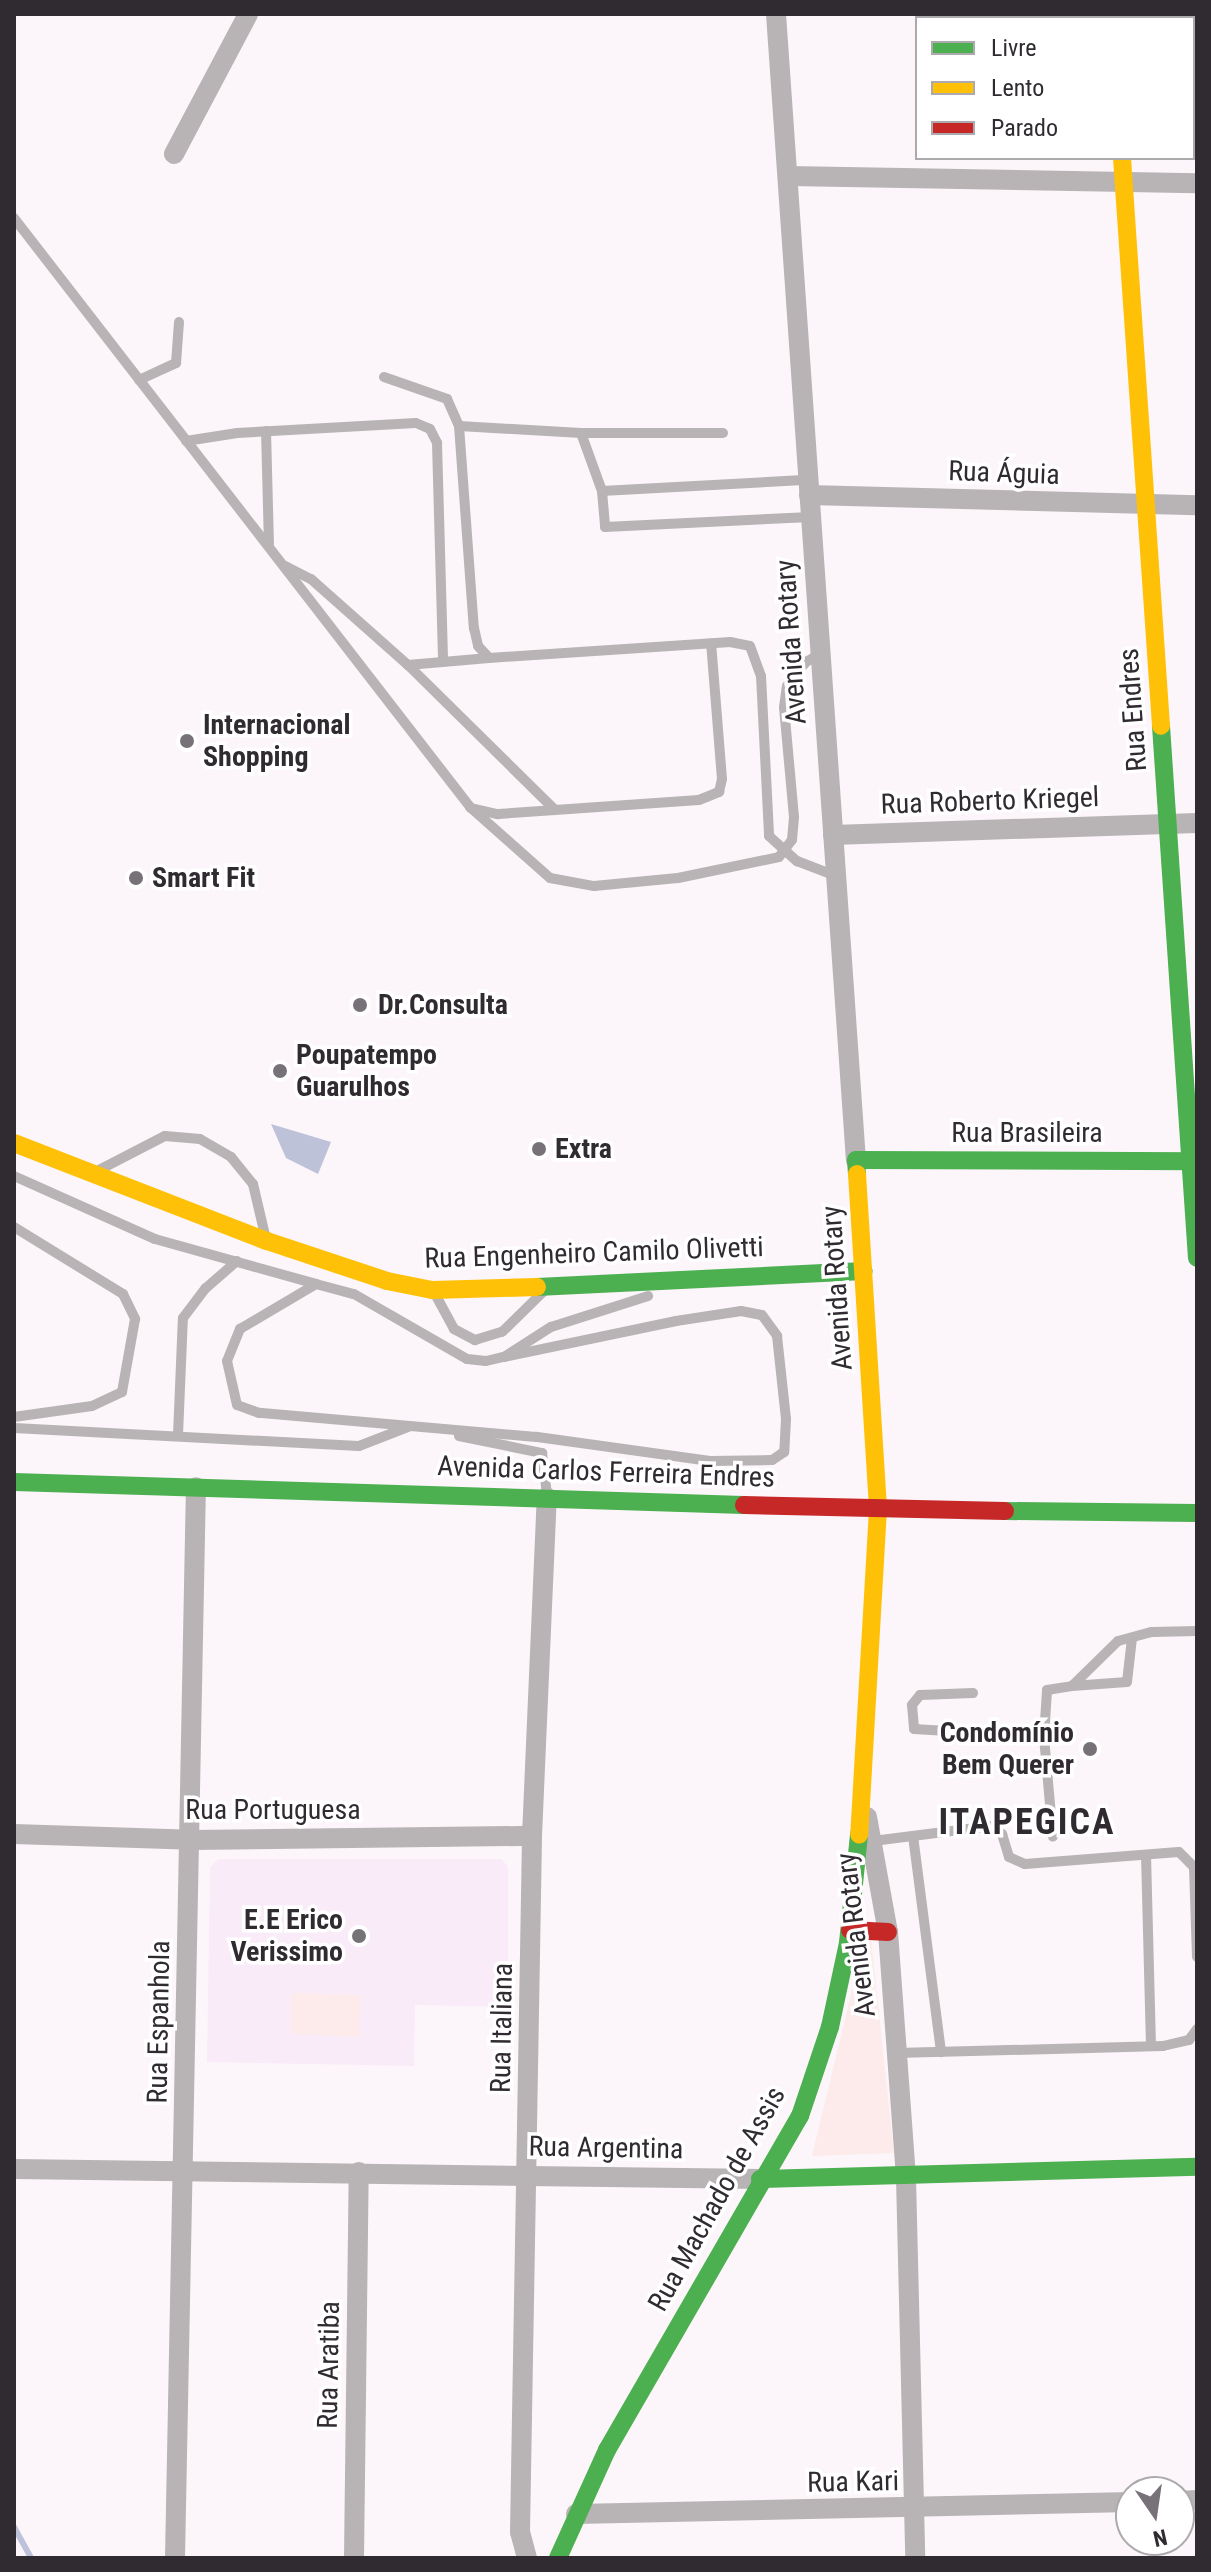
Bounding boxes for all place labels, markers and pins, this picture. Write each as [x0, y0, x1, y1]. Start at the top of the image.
place label: Internacional Shopping [203, 708, 350, 774]
marker: Internacional Shopping [178, 732, 196, 750]
place label: Smart Fit [152, 861, 255, 895]
marker: Smart Fit [127, 869, 145, 887]
place label: Dr.Consulta [378, 988, 508, 1022]
marker: Dr.Consulta [349, 994, 371, 1016]
place label: Poupatempo Guarulhos [296, 1038, 437, 1104]
marker: Poupatempo Guarulhos [271, 1062, 289, 1080]
place label: Extra [555, 1132, 612, 1166]
marker: Extra [530, 1140, 548, 1158]
place label: Condomínio Bem Querer [940, 1716, 1074, 1782]
marker: Condomínio Bem Querer [1081, 1740, 1099, 1758]
place label: E.E Erico Verissimo [231, 1903, 343, 1969]
marker: E.E Erico Verissimo [350, 1927, 368, 1945]

